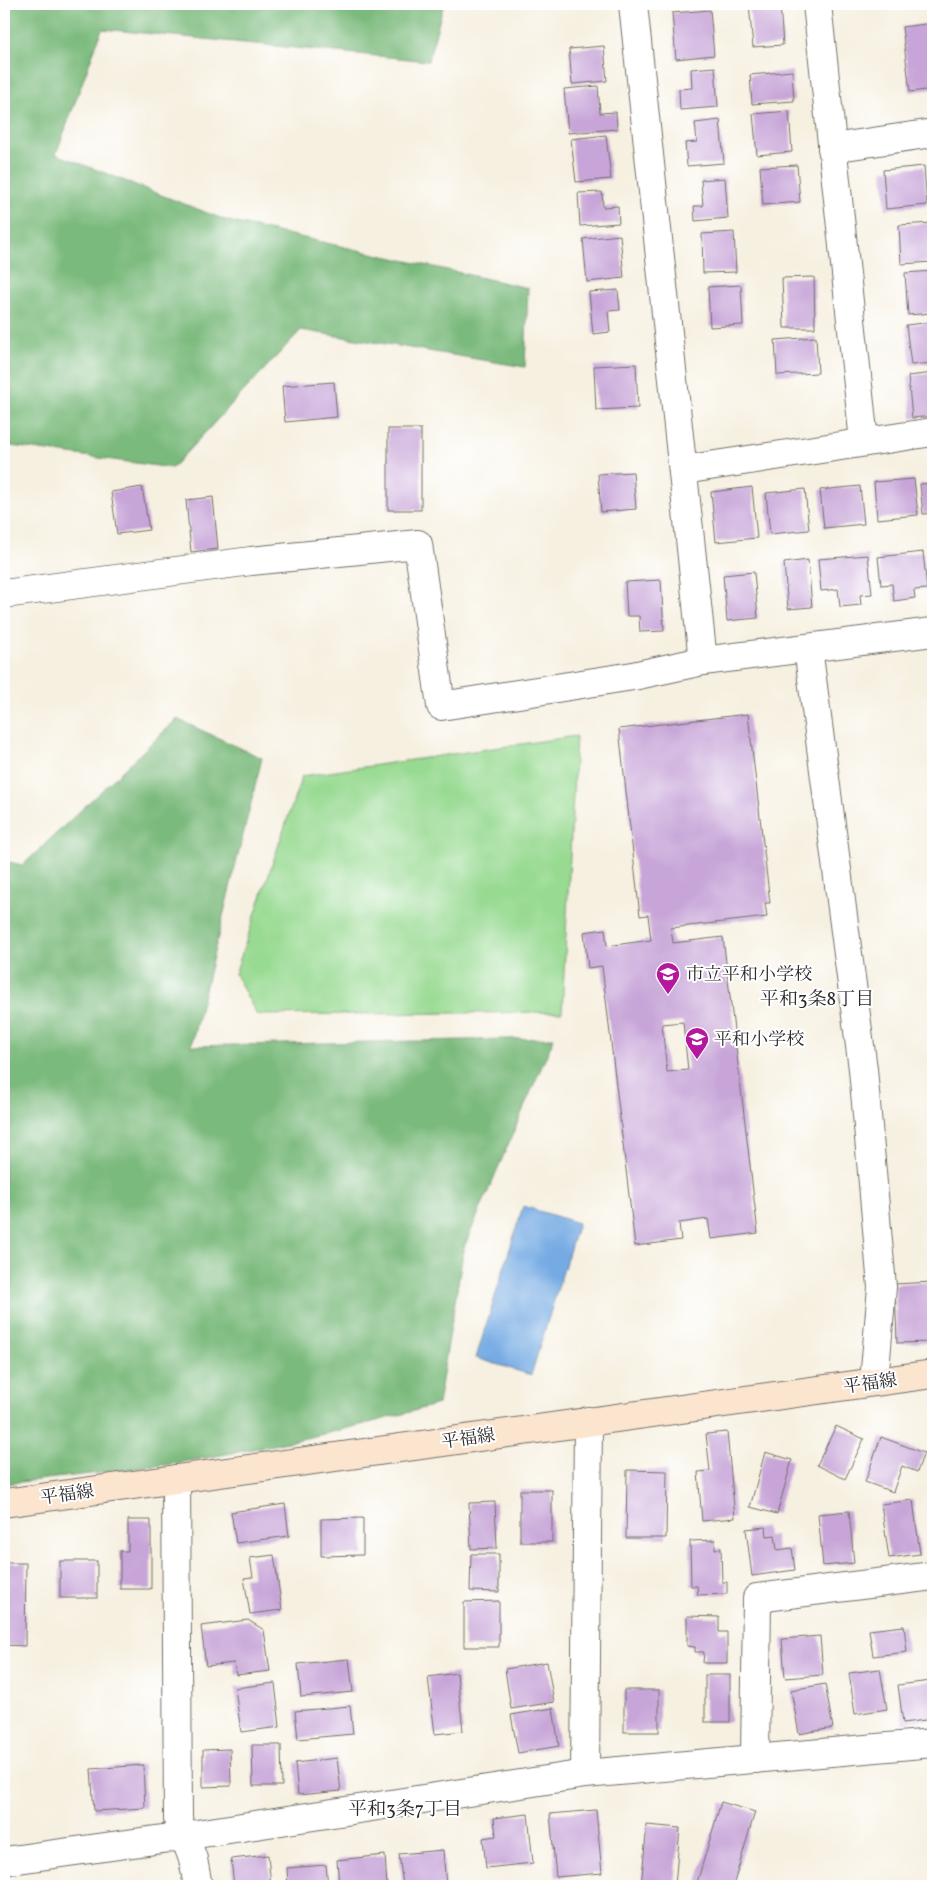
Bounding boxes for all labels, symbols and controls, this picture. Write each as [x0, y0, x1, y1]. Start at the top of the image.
school or university icon: 市立平和小学校 [655, 961, 681, 995]
place label: 市立平和小学校 [686, 963, 812, 988]
district label: 平和3条8丁目 [760, 987, 874, 1013]
school or university icon: 平和小学校 [684, 1026, 710, 1060]
place label: 平和小学校 [714, 1028, 804, 1053]
street label: 平福線 [842, 1368, 899, 1401]
street label: 平福線 [440, 1423, 497, 1456]
street label: 平福線 [39, 1479, 96, 1512]
district label: 平和3条7丁目 [348, 1797, 462, 1823]

